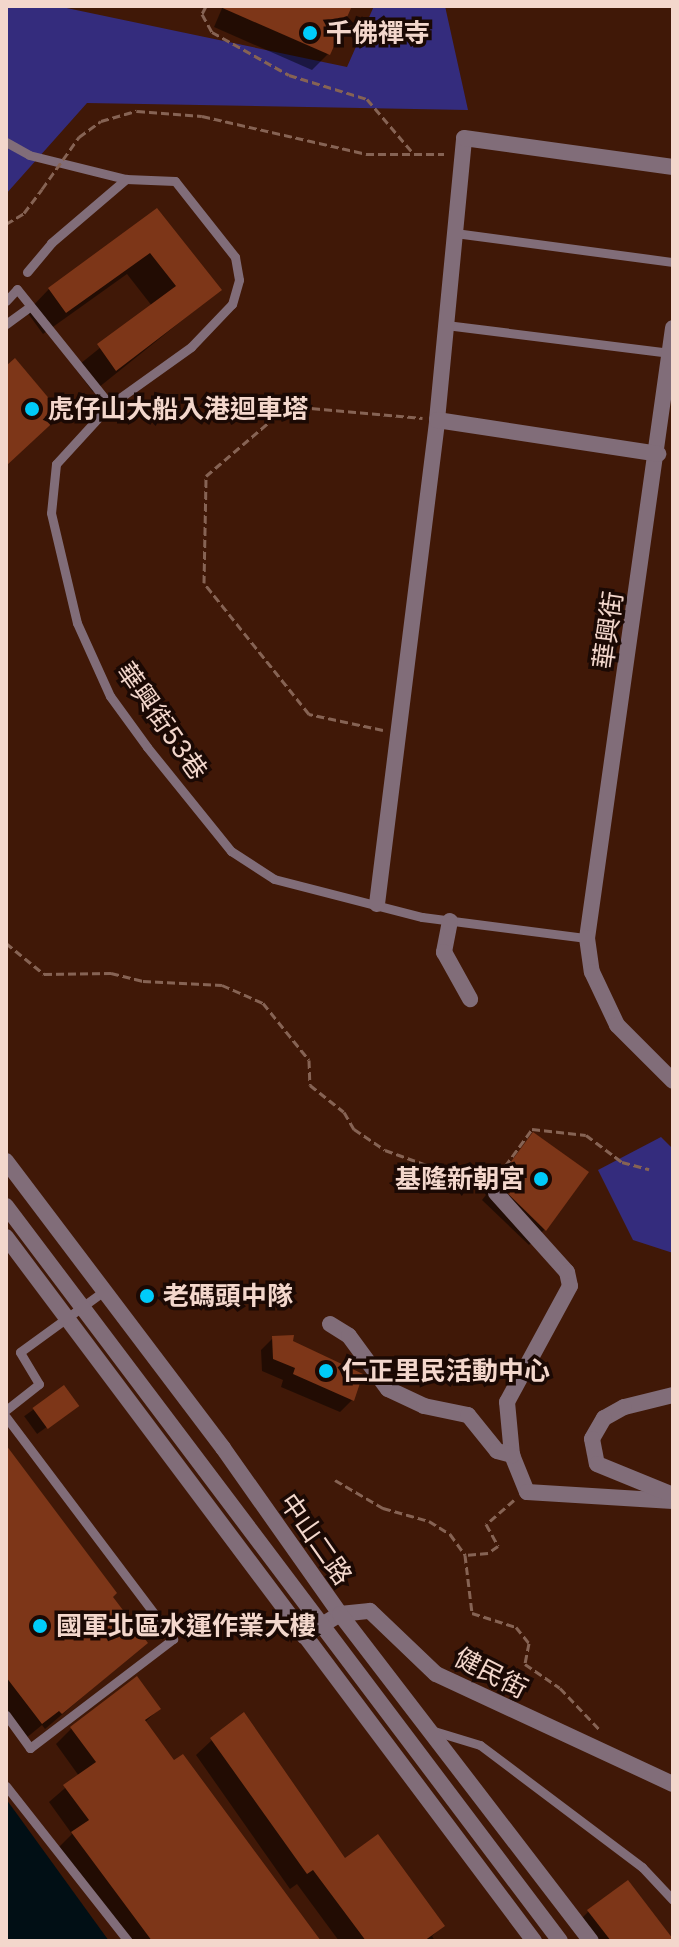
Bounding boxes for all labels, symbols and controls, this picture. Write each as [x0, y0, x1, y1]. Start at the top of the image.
place label: 千佛禪寺 [326, 17, 430, 49]
marker: 千佛禪寺 [301, 24, 319, 42]
place label: 虎仔山大船入港迴車塔 [48, 393, 308, 425]
marker: 虎仔山大船入港迴車塔 [23, 400, 41, 418]
street label: 華興街 [587, 589, 629, 671]
street label: 華興街53巷 [110, 656, 214, 786]
place label: 基隆新朝宮 [395, 1163, 525, 1195]
marker: 基隆新朝宮 [532, 1170, 550, 1188]
place label: 老碼頭中隊 [163, 1280, 293, 1312]
marker: 老碼頭中隊 [138, 1287, 156, 1305]
place label: 仁正里民活動中心 [342, 1355, 550, 1387]
marker: 仁正里民活動中心 [317, 1362, 335, 1380]
street label: 中山二路 [273, 1487, 359, 1591]
place label: 國軍北區水運作業大樓 [56, 1610, 316, 1642]
marker: 國軍北區水運作業大樓 [31, 1617, 49, 1635]
street label: 健民街 [449, 1641, 533, 1705]

